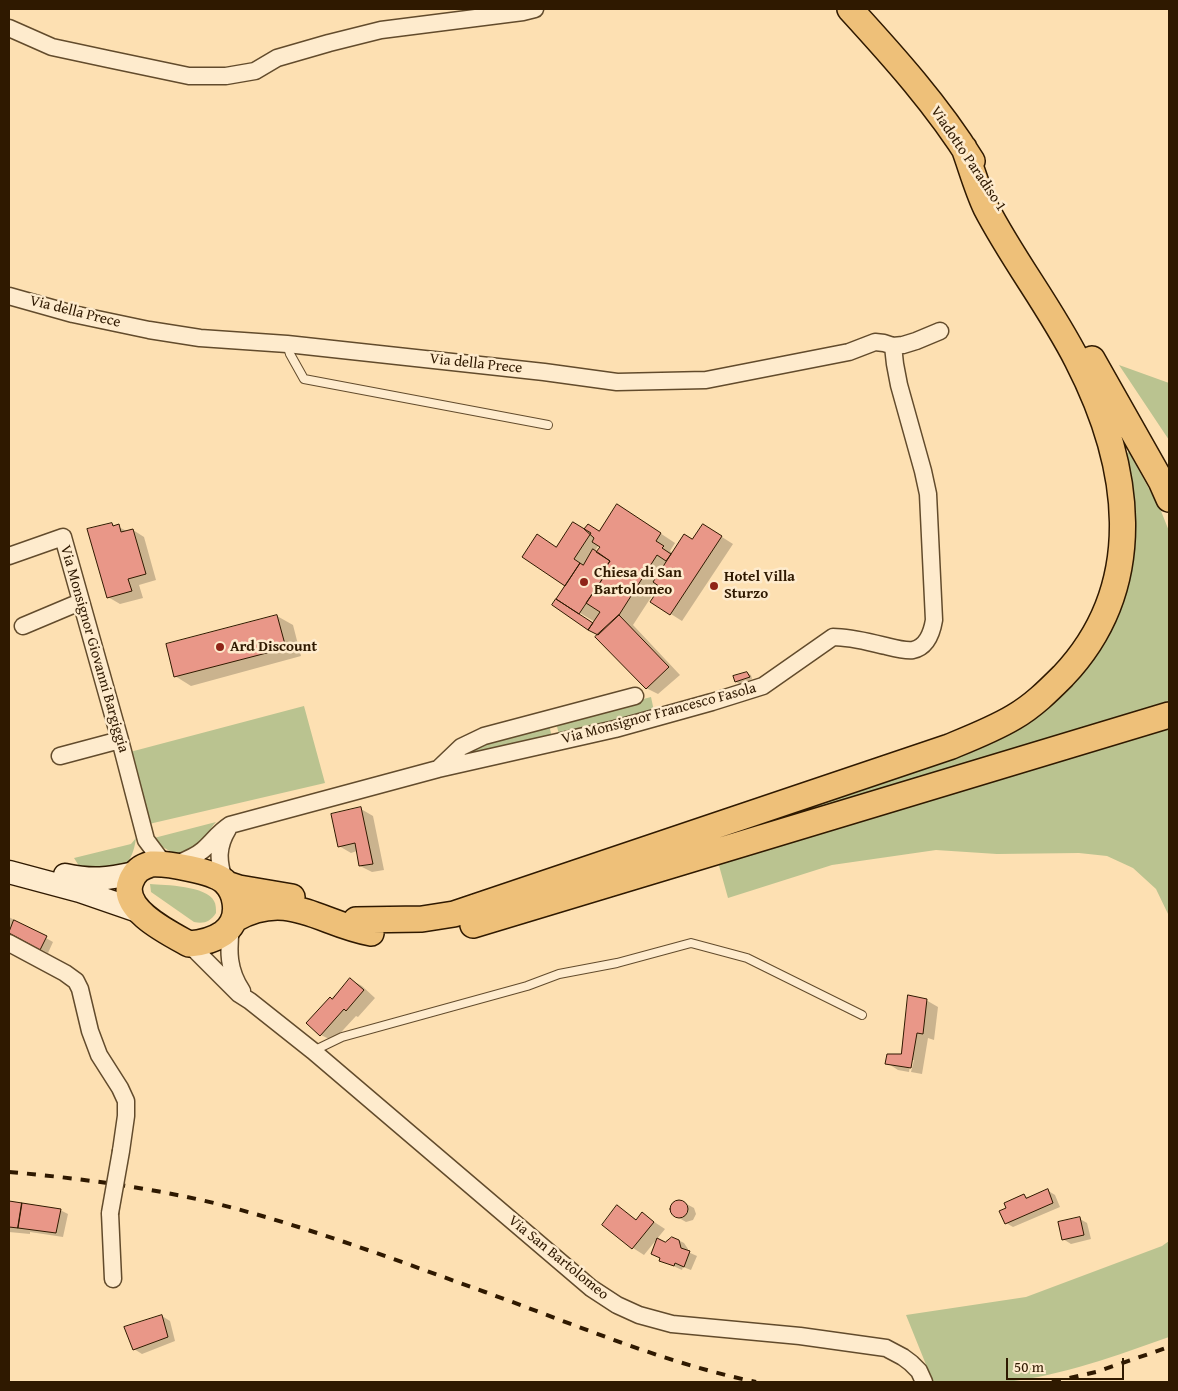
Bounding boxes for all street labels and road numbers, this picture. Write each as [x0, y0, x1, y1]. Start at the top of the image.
street label: Viadotto Paradiso 1 [926, 103, 1010, 215]
street label: Via della Prece [28, 292, 122, 332]
street label: Via della Prece [429, 350, 523, 378]
street label: Via Monsignor Giovanni Bargiggia [56, 543, 132, 755]
street label: Via Monsignor Francesco Fasola [560, 679, 758, 749]
street label: Via San Bartolomeo [504, 1212, 612, 1304]

